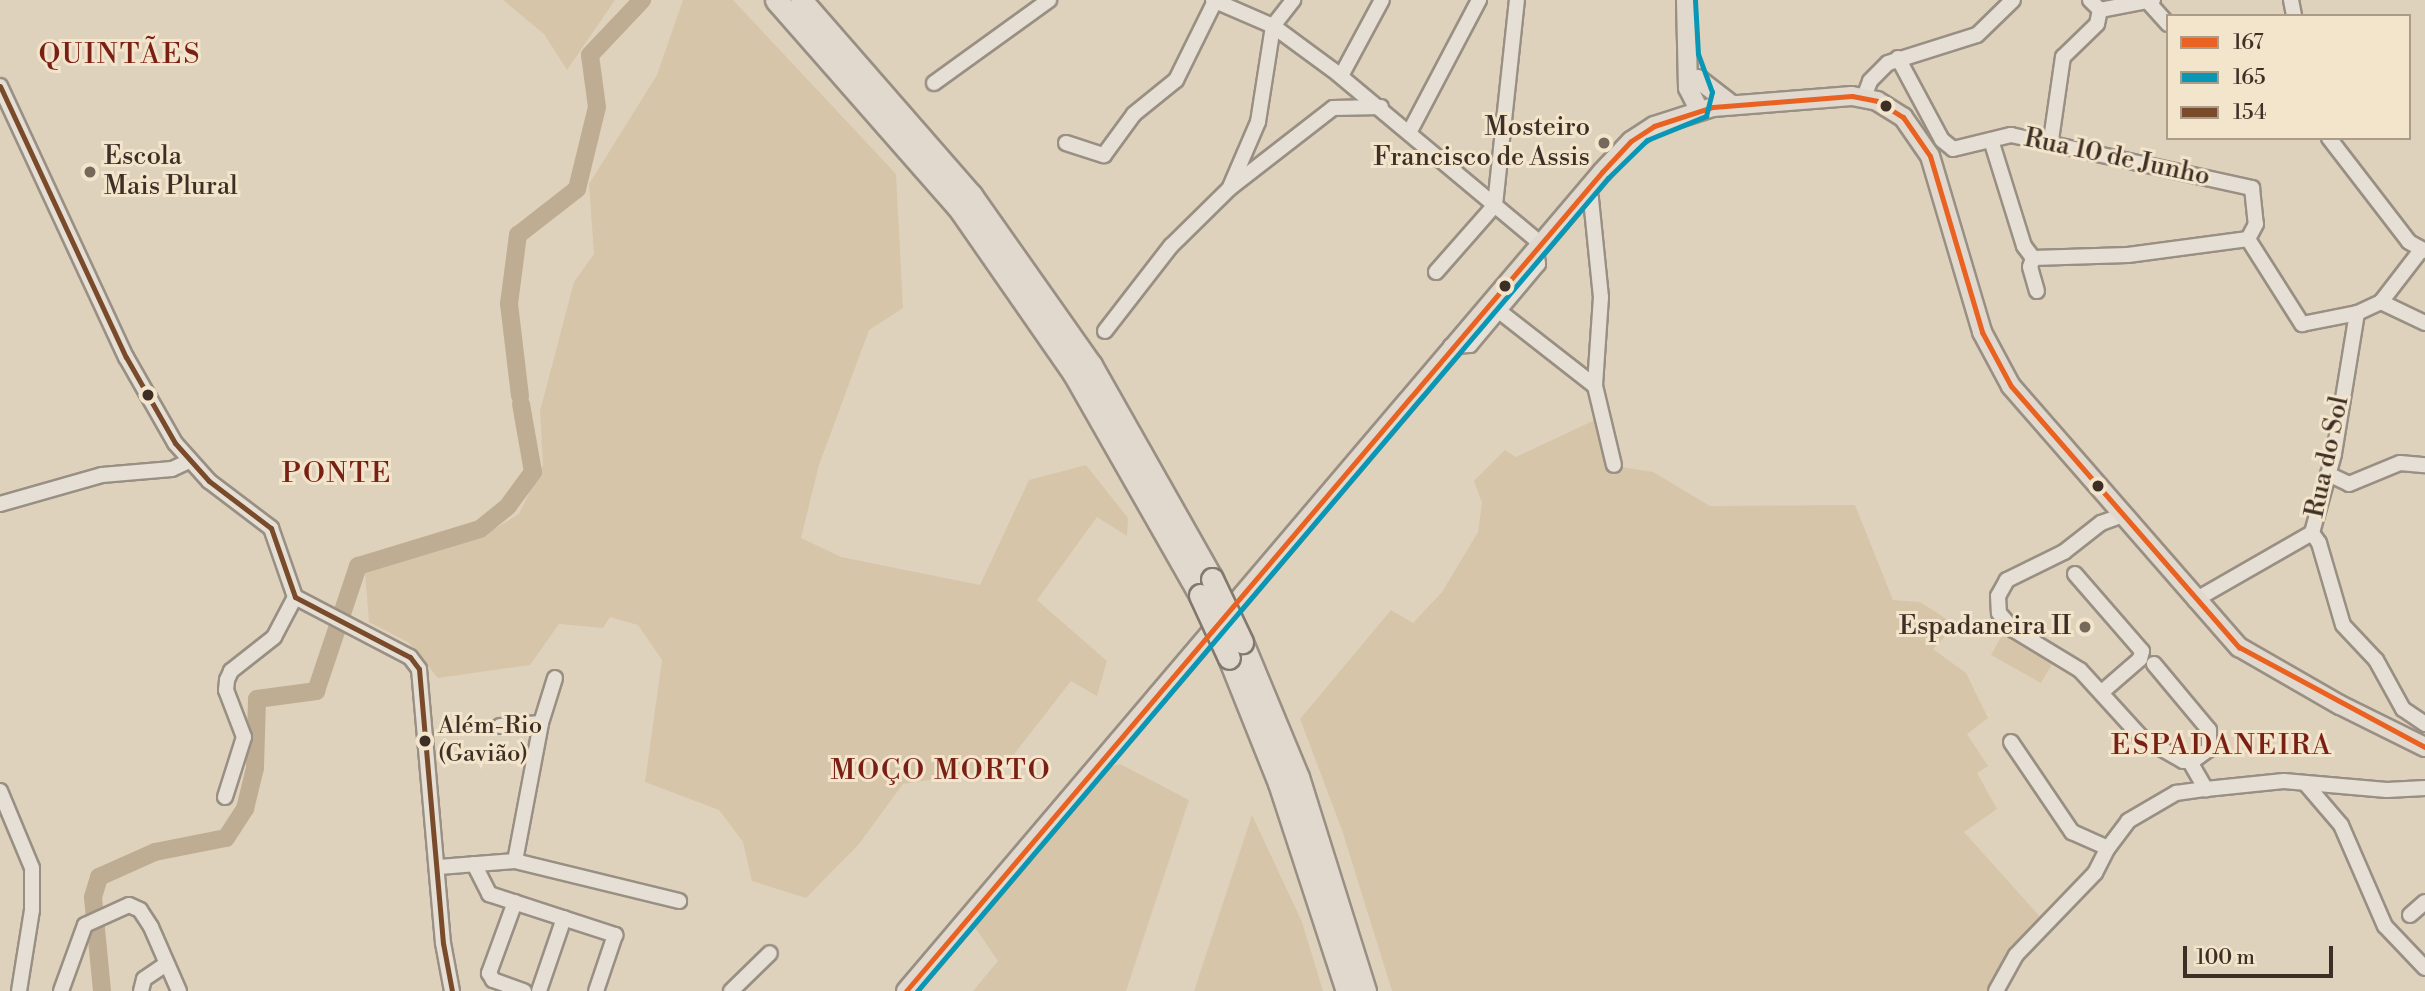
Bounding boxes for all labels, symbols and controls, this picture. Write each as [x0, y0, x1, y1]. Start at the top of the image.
legend [2166, 14, 2411, 140]
text: 167 [2233, 30, 2264, 56]
district label: QUINTÃES [39, 38, 201, 72]
text: 165 [2233, 65, 2266, 91]
unlabelled marker [1879, 99, 1893, 113]
text: 154 [2233, 100, 2267, 126]
place label: Mosteiro Francisco de Assis [1373, 112, 1590, 174]
street label: Rua 10 de Junho [2021, 123, 2213, 193]
marker: Mosteiro Francisco de Assis [1596, 135, 1612, 151]
place label: Escola Mais Plural [104, 141, 238, 202]
marker: Escola Mais Plural [82, 164, 98, 180]
unlabelled marker [1498, 279, 1512, 293]
unlabelled marker [141, 388, 155, 402]
street label: Rua do Sol [2300, 393, 2356, 521]
district label: PONTE [282, 457, 392, 491]
unlabelled marker [2091, 479, 2105, 493]
place label: Espadaneira II [1899, 611, 2071, 643]
marker: Espadaneira II [2077, 619, 2093, 635]
place label: Além-Rio (Gavião) [438, 713, 542, 769]
district label: ESPADANEIRA [2112, 729, 2332, 763]
marker: Além-Rio (Gavião) [418, 734, 432, 748]
district label: MOÇO MORTO [832, 754, 1050, 788]
scale bar [2187, 932, 2338, 976]
text: 100 m [2196, 945, 2255, 971]

